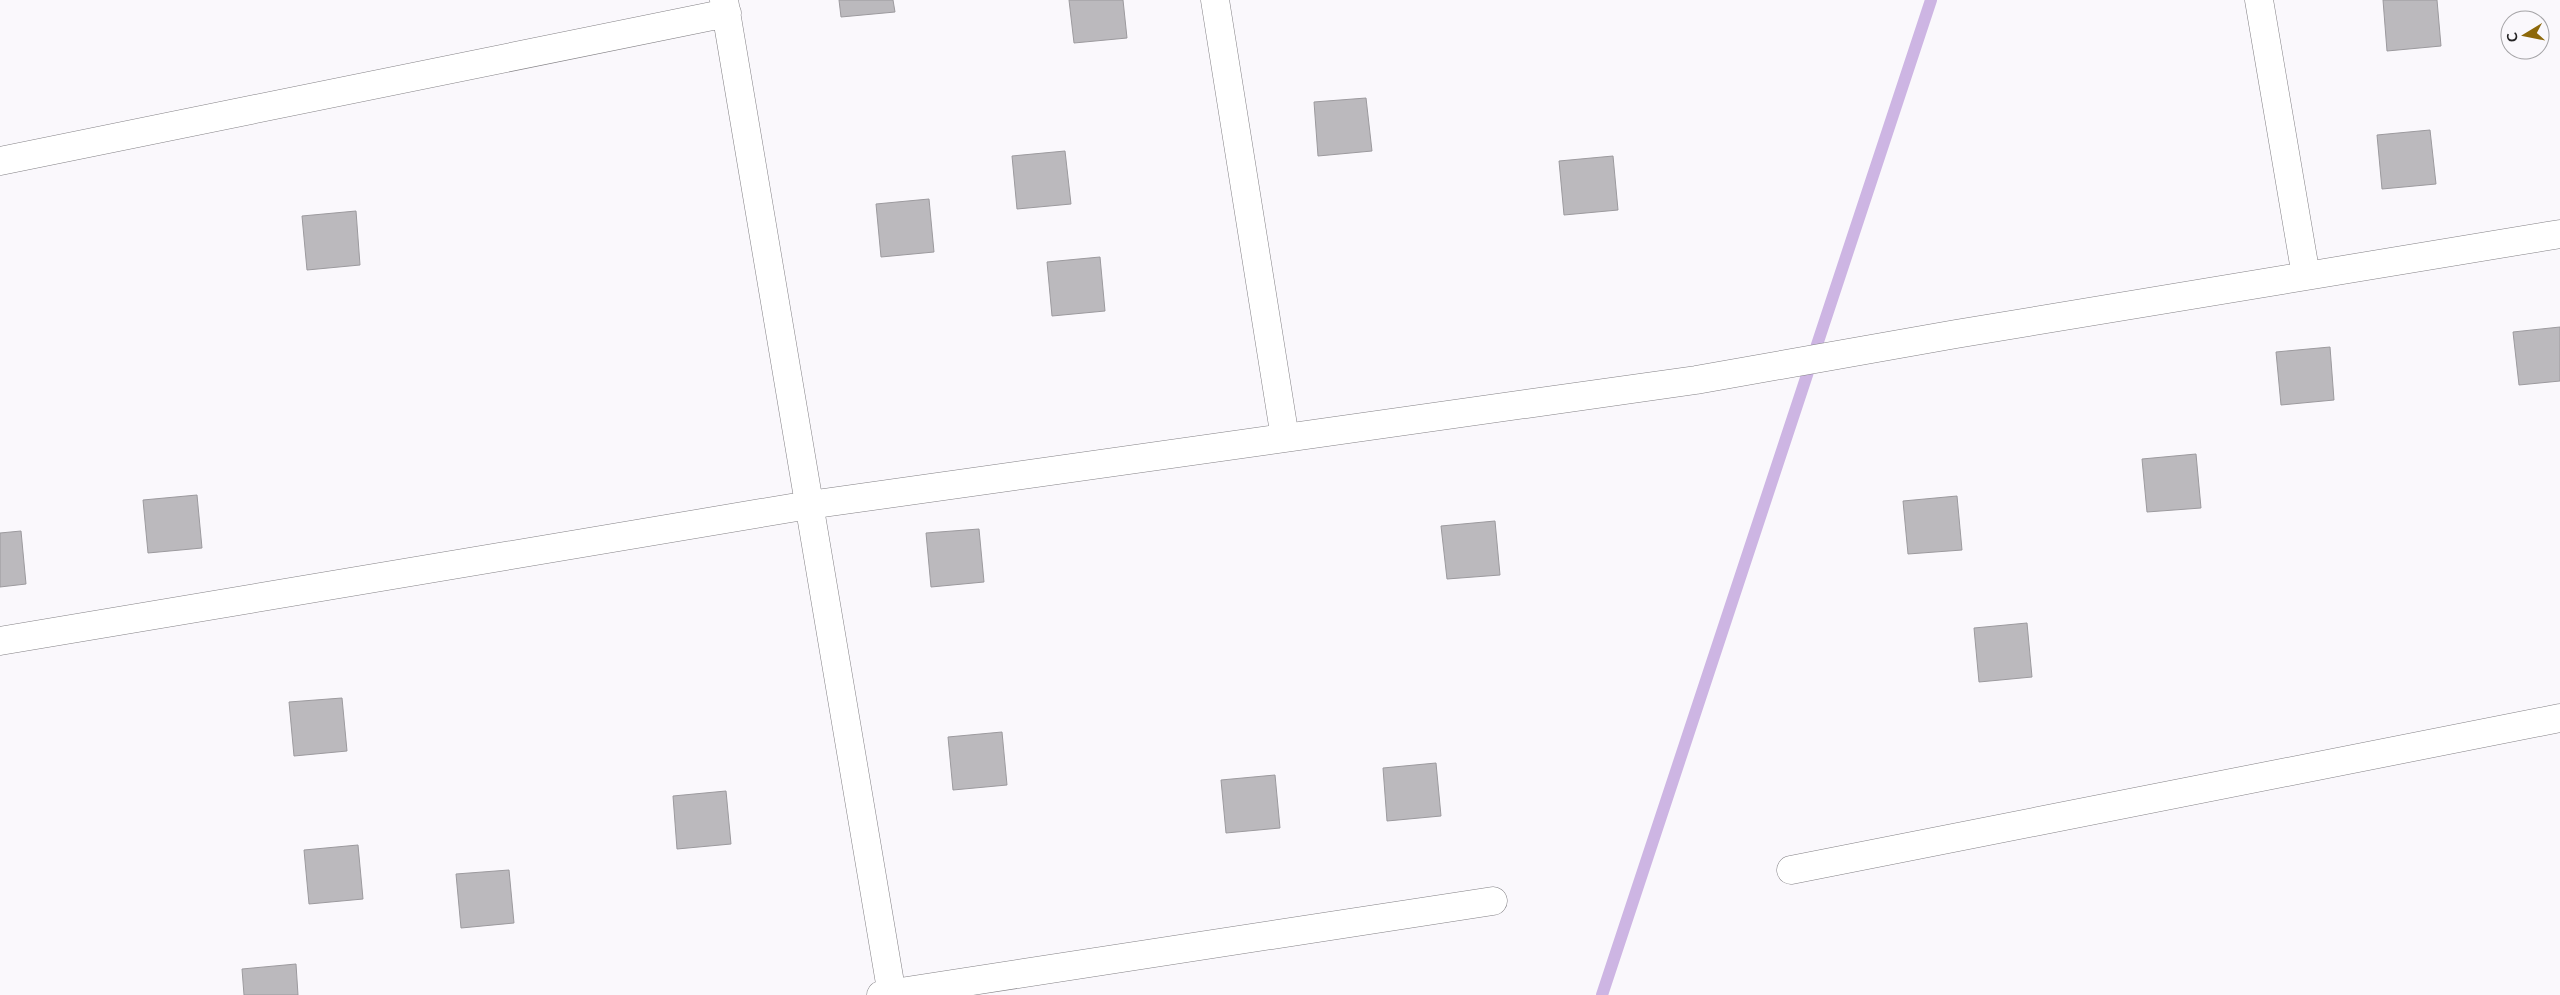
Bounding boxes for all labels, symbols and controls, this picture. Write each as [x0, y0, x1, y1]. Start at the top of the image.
north arrow [2500, 10, 2550, 60]
text: С [2502, 31, 2521, 43]

